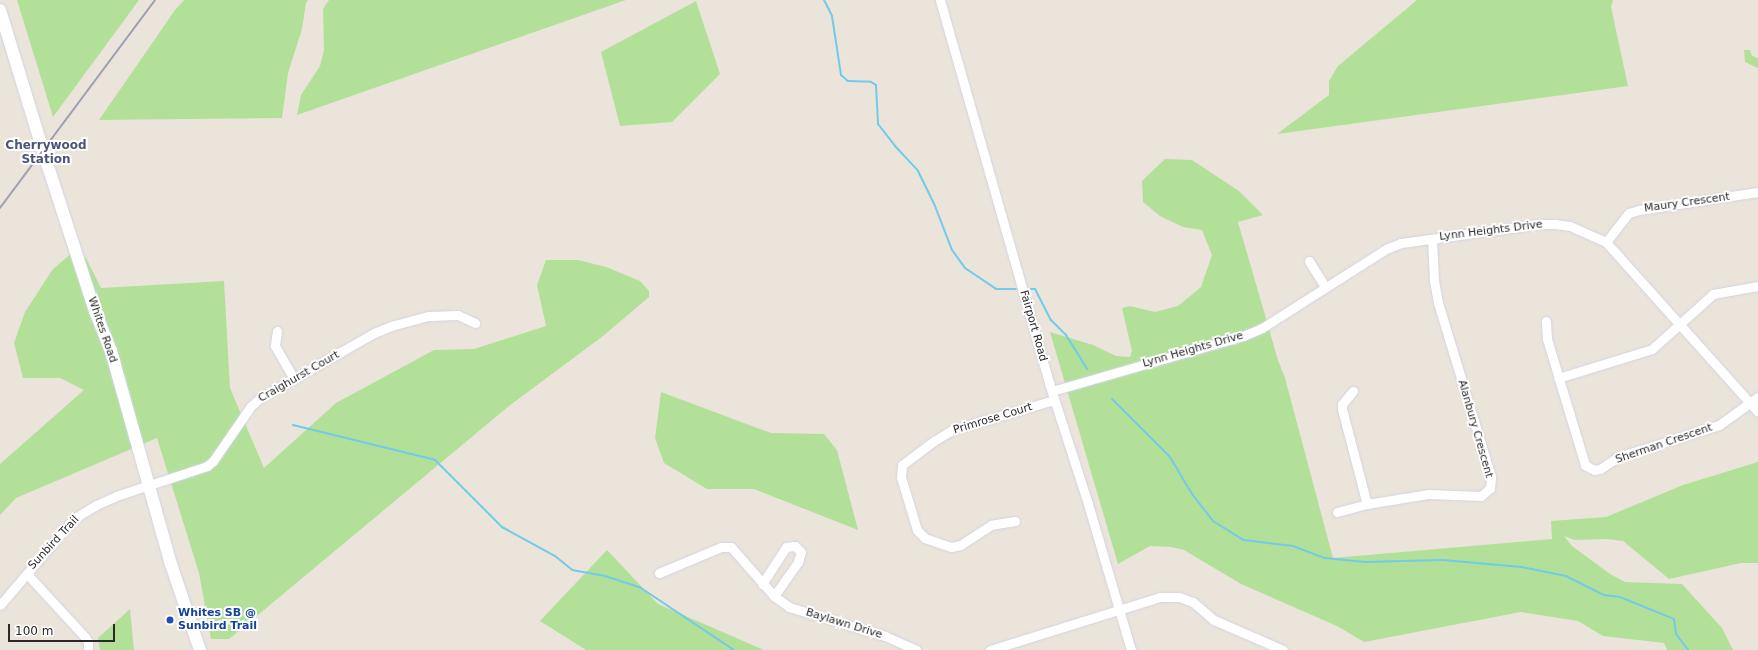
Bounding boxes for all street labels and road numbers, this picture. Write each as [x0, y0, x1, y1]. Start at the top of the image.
street label: Maury Crescent [1643, 190, 1731, 216]
street label: Lynn Heights Drive [1439, 218, 1543, 244]
street label: Fairport Road [1017, 289, 1049, 363]
street label: Whites Road [85, 295, 119, 365]
street label: Lynn Heights Drive [1141, 329, 1245, 371]
street label: Craighurst Court [256, 348, 342, 406]
street label: Alanbury Crescent [1455, 378, 1495, 480]
street label: Primrose Court [952, 401, 1034, 437]
street label: Sherman Crescent [1614, 421, 1714, 467]
street label: Sunbird Trail [26, 514, 82, 572]
street label: Baylawn Drive [804, 606, 884, 642]

